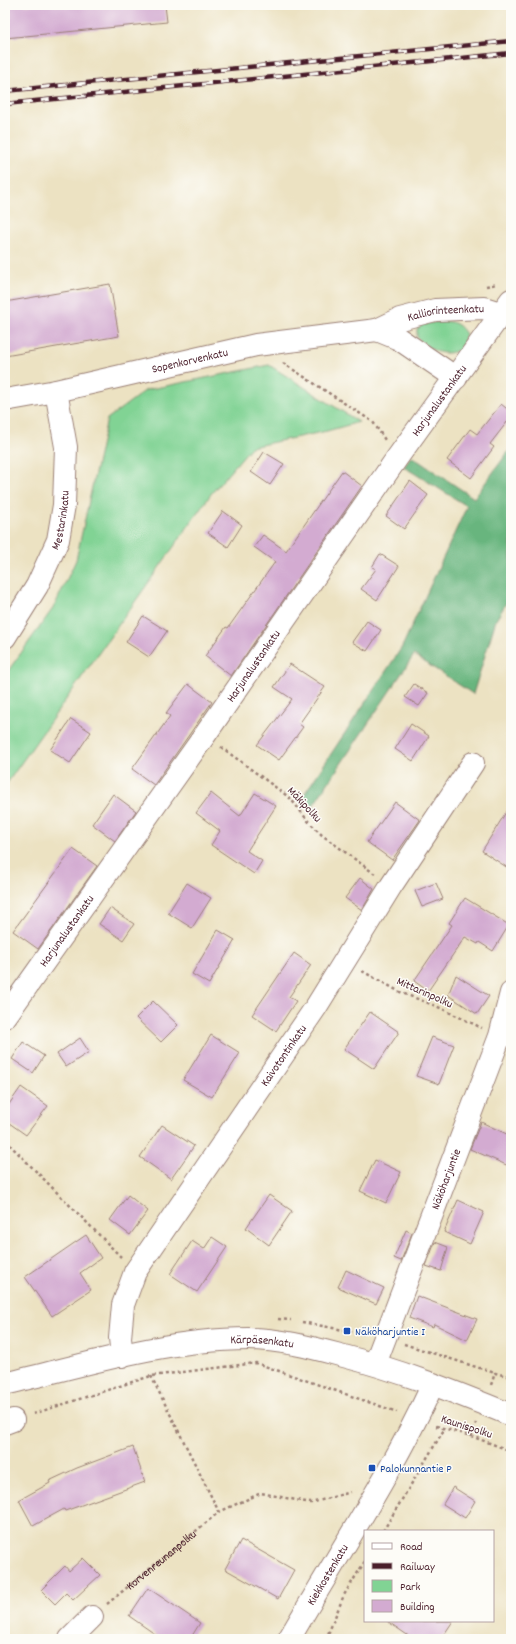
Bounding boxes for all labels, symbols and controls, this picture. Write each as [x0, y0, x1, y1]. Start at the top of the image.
street label: Kalliorinteenkatu [406, 301, 484, 327]
street label: Sopenkorvenkatu [150, 345, 230, 379]
street label: Harjunalustankatu [408, 362, 472, 440]
street label: Mestarinkatu [48, 490, 74, 553]
street label: Harjunalustankatu [223, 627, 285, 706]
street label: Mäkipolku [283, 783, 325, 827]
street label: Harjunalustankatu [36, 892, 99, 971]
street label: Mittarinpolku [394, 973, 455, 1013]
street label: Kaivotontinkatu [257, 1022, 312, 1090]
street label: Näköharjuntie [428, 1147, 466, 1212]
place label: Näköharjuntie I [355, 1324, 425, 1341]
marker: Näköharjuntie I [342, 1326, 352, 1336]
street label: Kärpäsenkatu [230, 1332, 295, 1354]
street label: Kaunispolku [439, 1411, 494, 1444]
place label: Palokunnantie P [380, 1461, 452, 1478]
marker: Palokunnantie P [367, 1463, 377, 1473]
street label: Korvenreunanpolku [123, 1527, 201, 1595]
legend [364, 1530, 494, 1622]
text: Road [400, 1539, 422, 1556]
street label: Kiekkostenkatu [304, 1541, 354, 1609]
text: Railway [400, 1559, 436, 1576]
text: Park [400, 1579, 421, 1596]
text: Building [400, 1599, 435, 1616]

